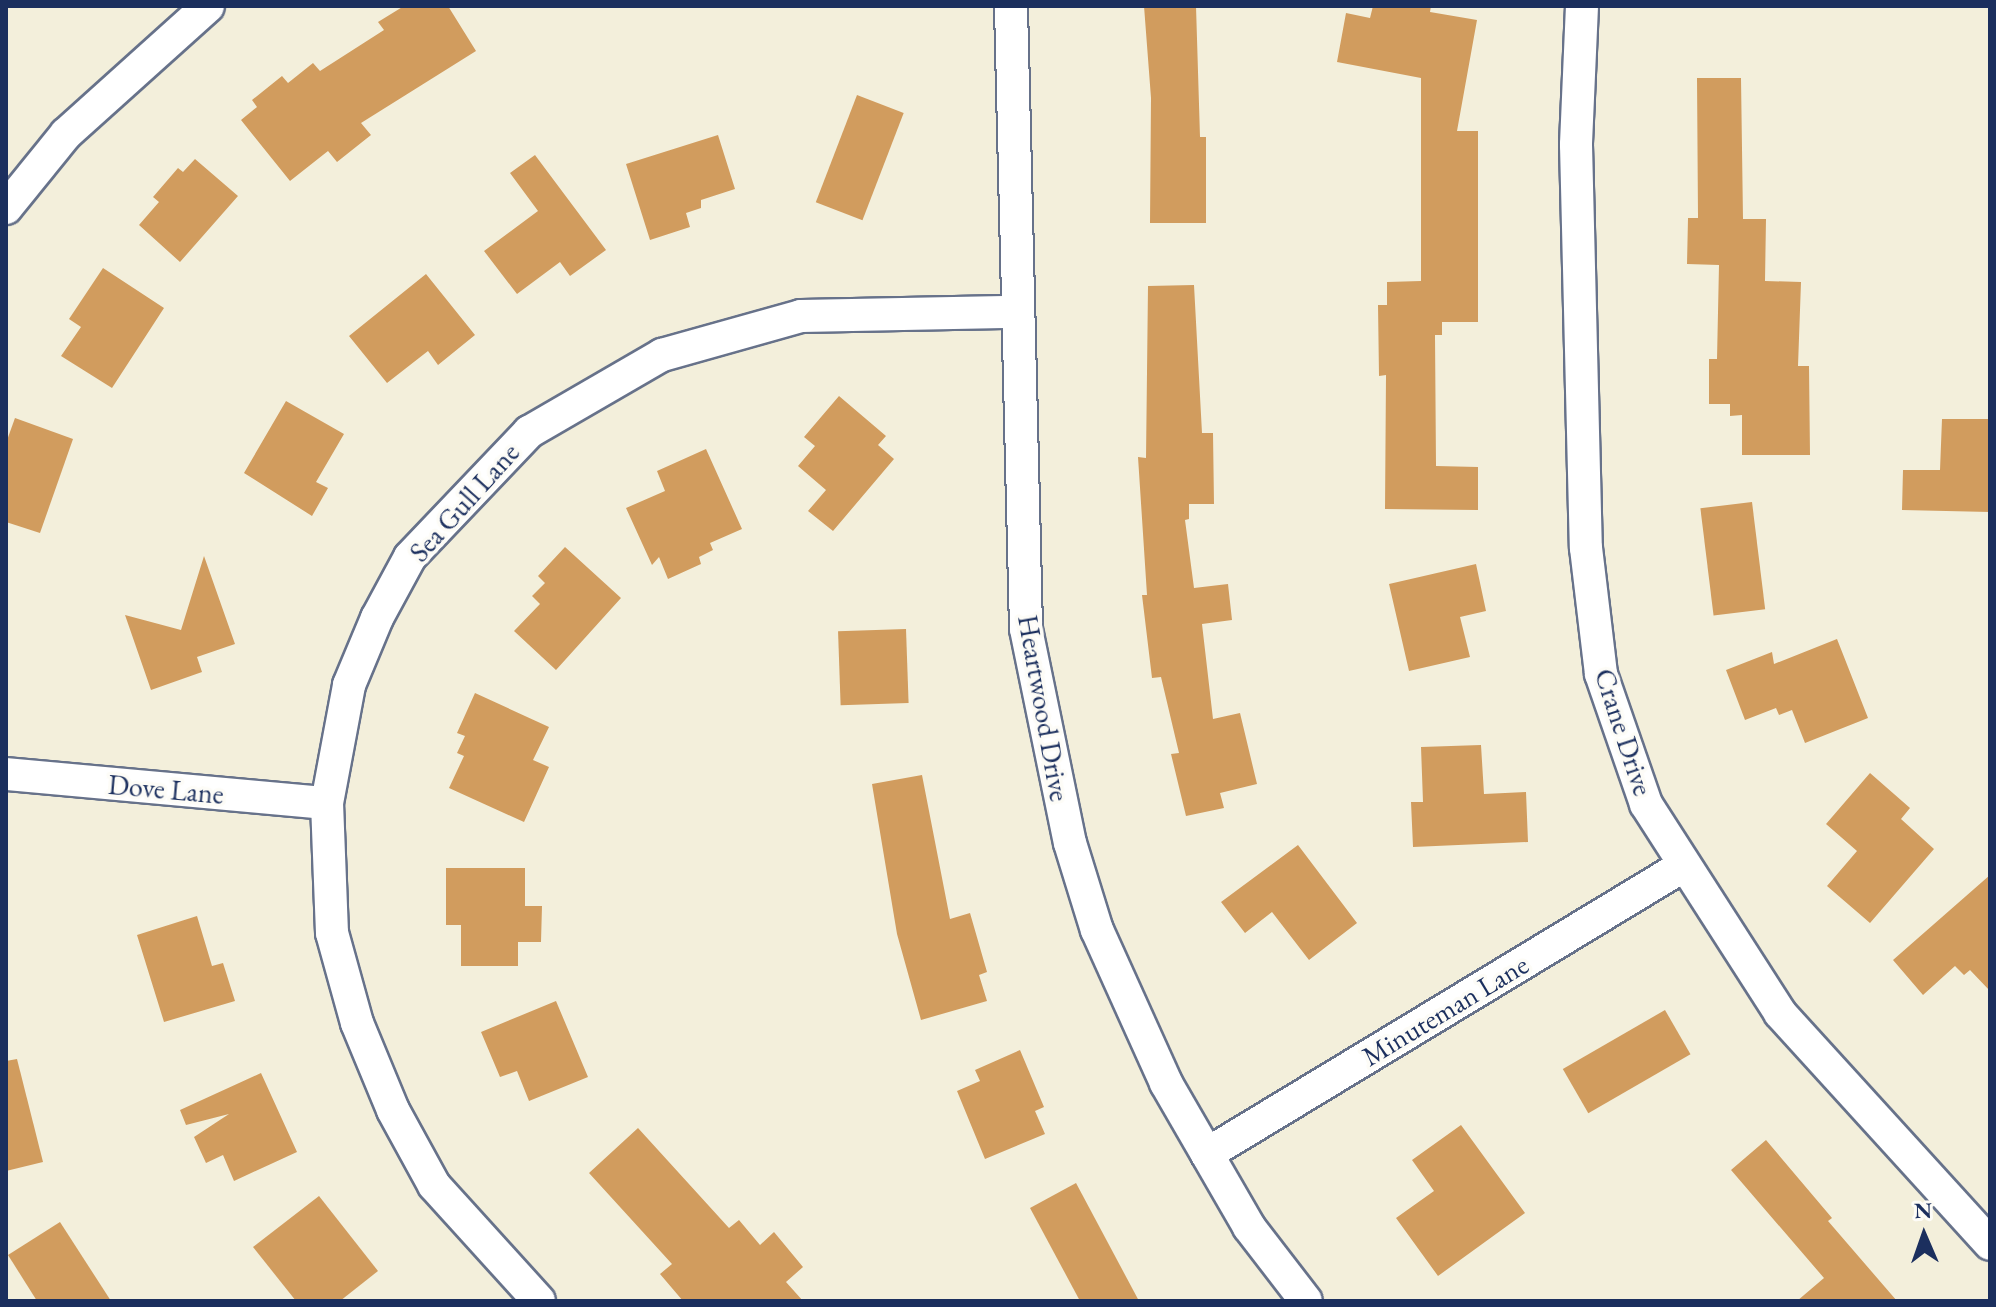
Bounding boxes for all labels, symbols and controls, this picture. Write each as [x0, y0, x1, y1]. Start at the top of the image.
street label: Sea Gull Lane [402, 436, 526, 568]
street label: Heartwood Drive [1011, 612, 1077, 804]
street label: Crane Drive [1588, 664, 1660, 800]
street label: Dove Lane [107, 767, 225, 811]
street label: Minuteman Lane [1356, 947, 1534, 1073]
north arrow [1884, 1195, 1964, 1275]
text: N [1914, 1196, 1933, 1225]

